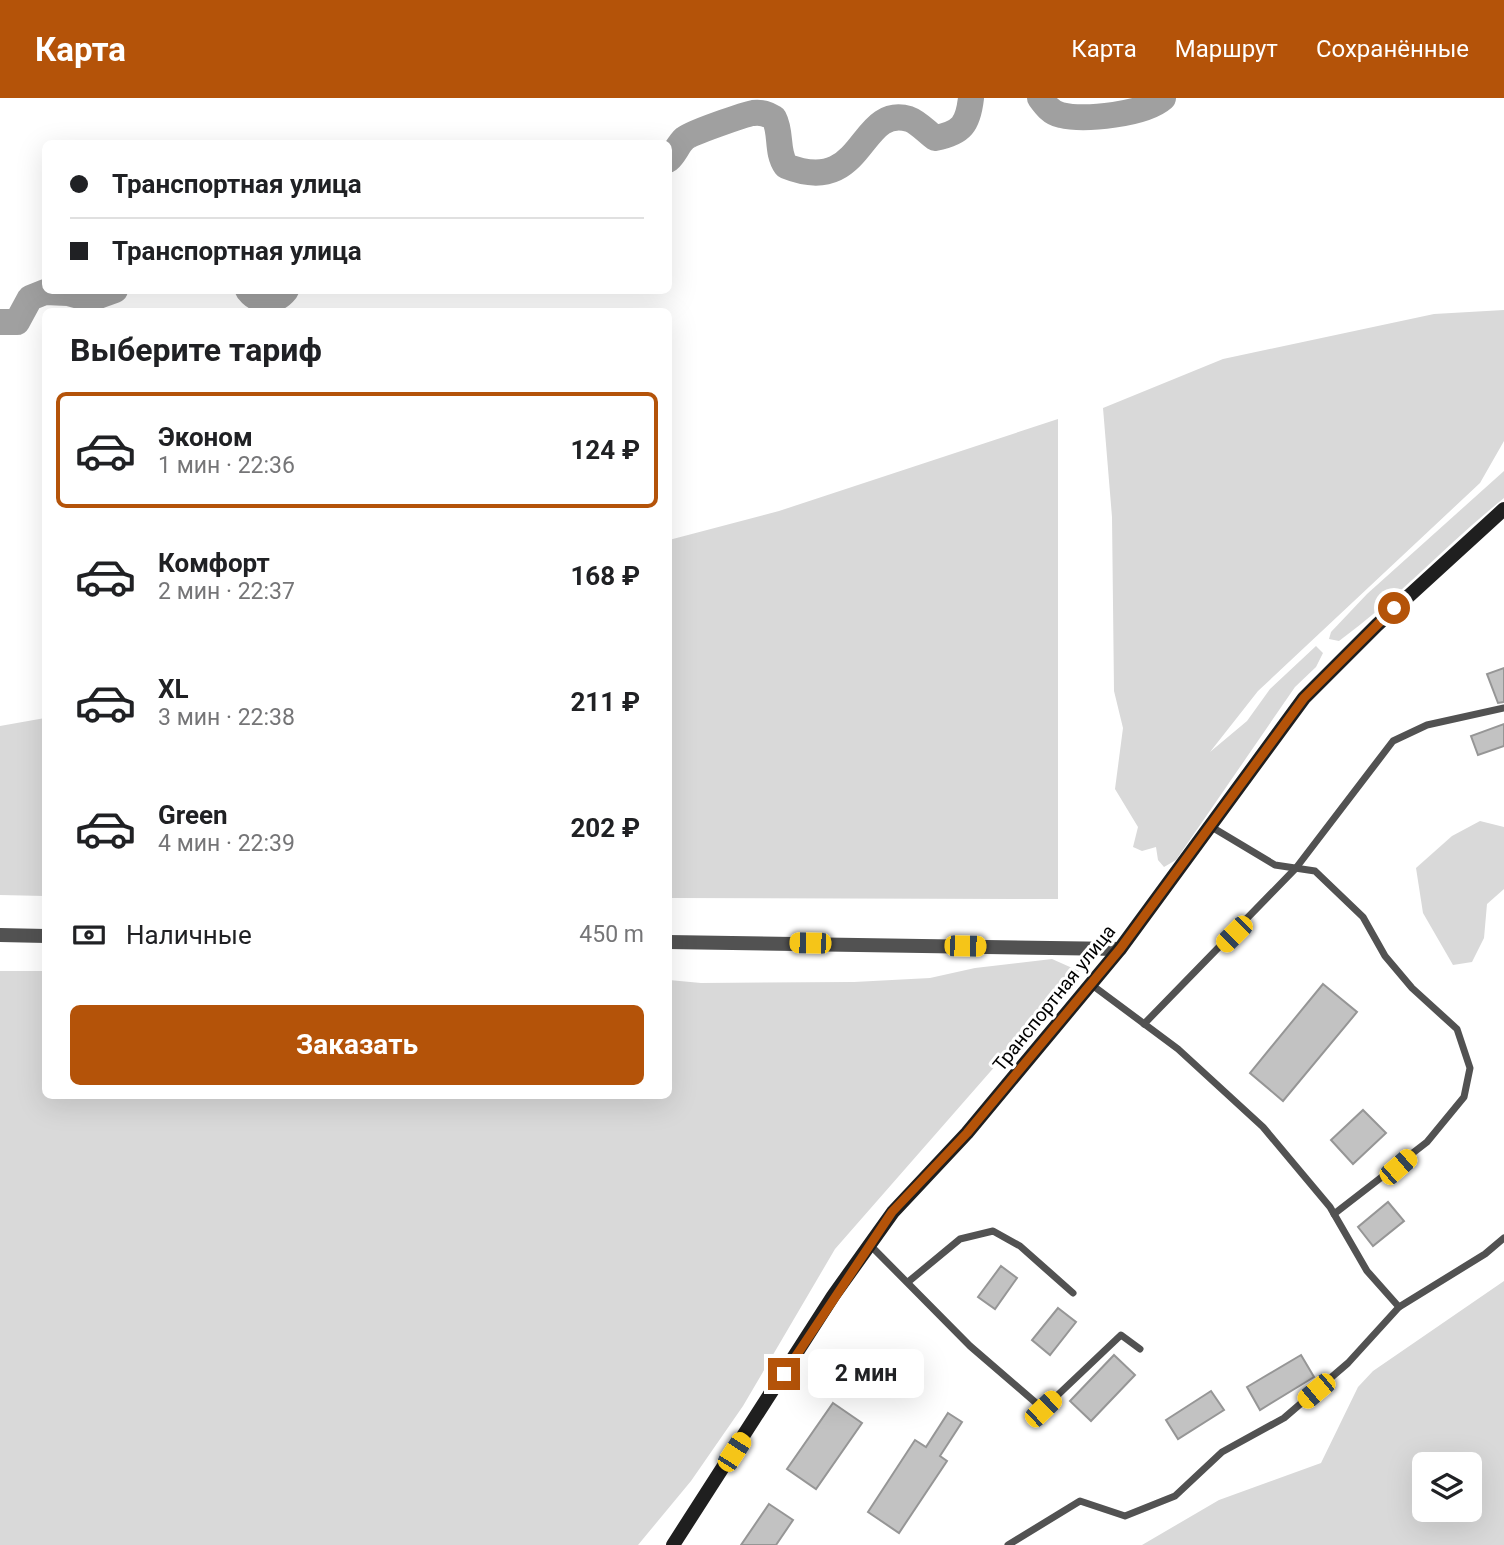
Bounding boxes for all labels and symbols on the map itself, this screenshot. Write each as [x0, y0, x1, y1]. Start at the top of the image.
route start [1378, 592, 1410, 624]
car [1212, 912, 1257, 956]
street label: Транспортная улица [988, 920, 1120, 1076]
car [789, 932, 832, 954]
car [944, 935, 987, 957]
car [1376, 1145, 1421, 1189]
callout: 2 мин [808, 1350, 924, 1398]
route end [768, 1358, 800, 1390]
car [1294, 1369, 1339, 1413]
car [1021, 1387, 1066, 1431]
car [714, 1429, 755, 1475]

